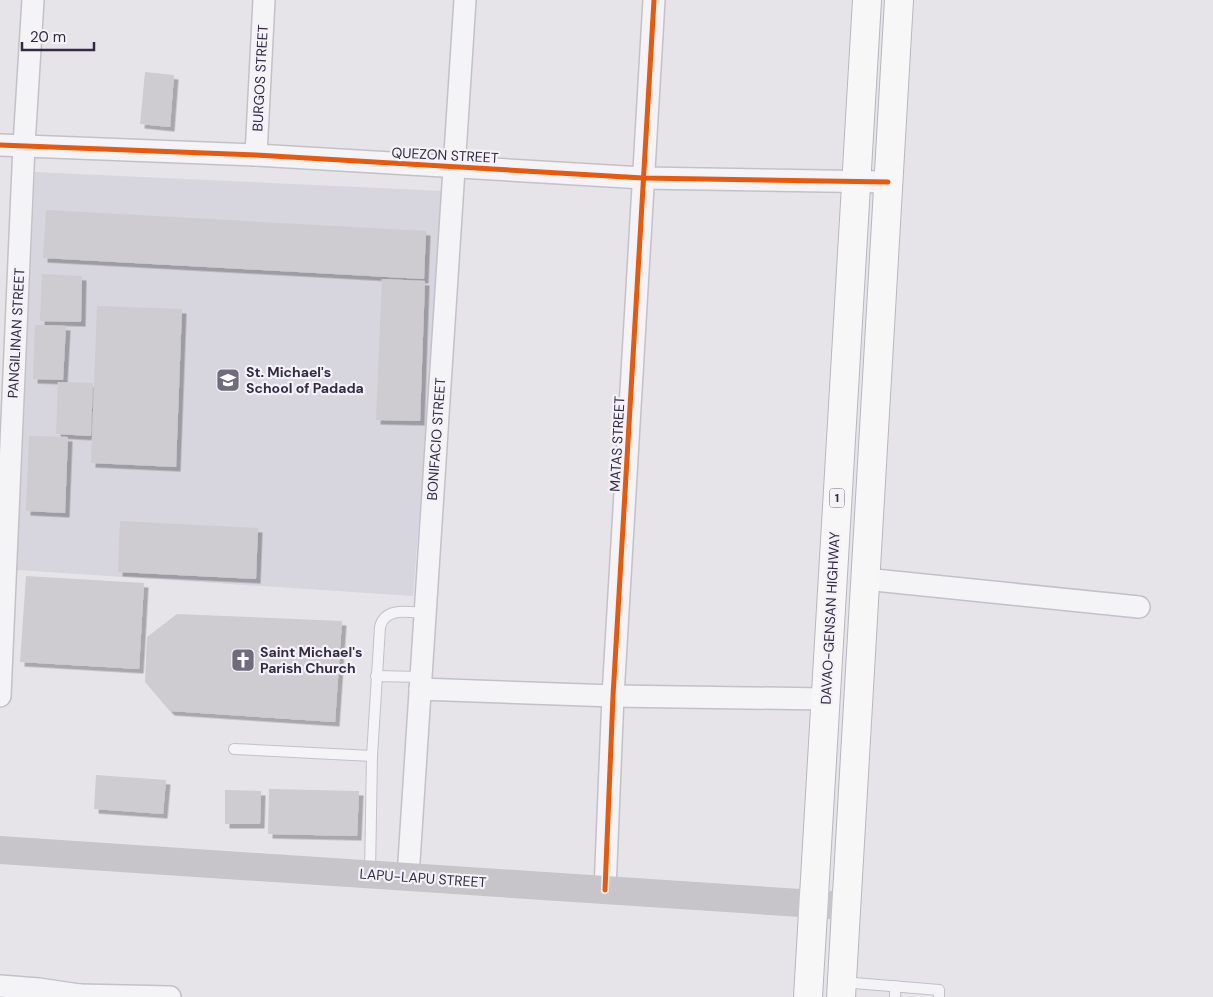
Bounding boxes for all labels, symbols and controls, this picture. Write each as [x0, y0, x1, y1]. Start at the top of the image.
scale bar [22, 20, 95, 52]
street label: BURGOS STREET [248, 24, 272, 132]
text: 20 m [30, 27, 66, 47]
street label: QUEZON STREET [391, 143, 499, 167]
street label: PANGILINAN STREET [4, 267, 28, 399]
place label: St. Michael's School of Padada [246, 363, 364, 397]
school or university icon: St. Michael's School of Padada [215, 367, 241, 393]
street label: BONIFACIO STREET [423, 377, 449, 501]
street label: MATAS STREET [606, 396, 628, 492]
road number: 1 [830, 488, 844, 508]
street label: DAVAO-GENSAN HIGHWAY [816, 531, 844, 705]
place label: Saint Michael's Parish Church [260, 643, 362, 677]
church icon: Saint Michael's Parish Church [230, 647, 256, 673]
street label: LAPU-LAPU STREET [359, 865, 487, 891]

